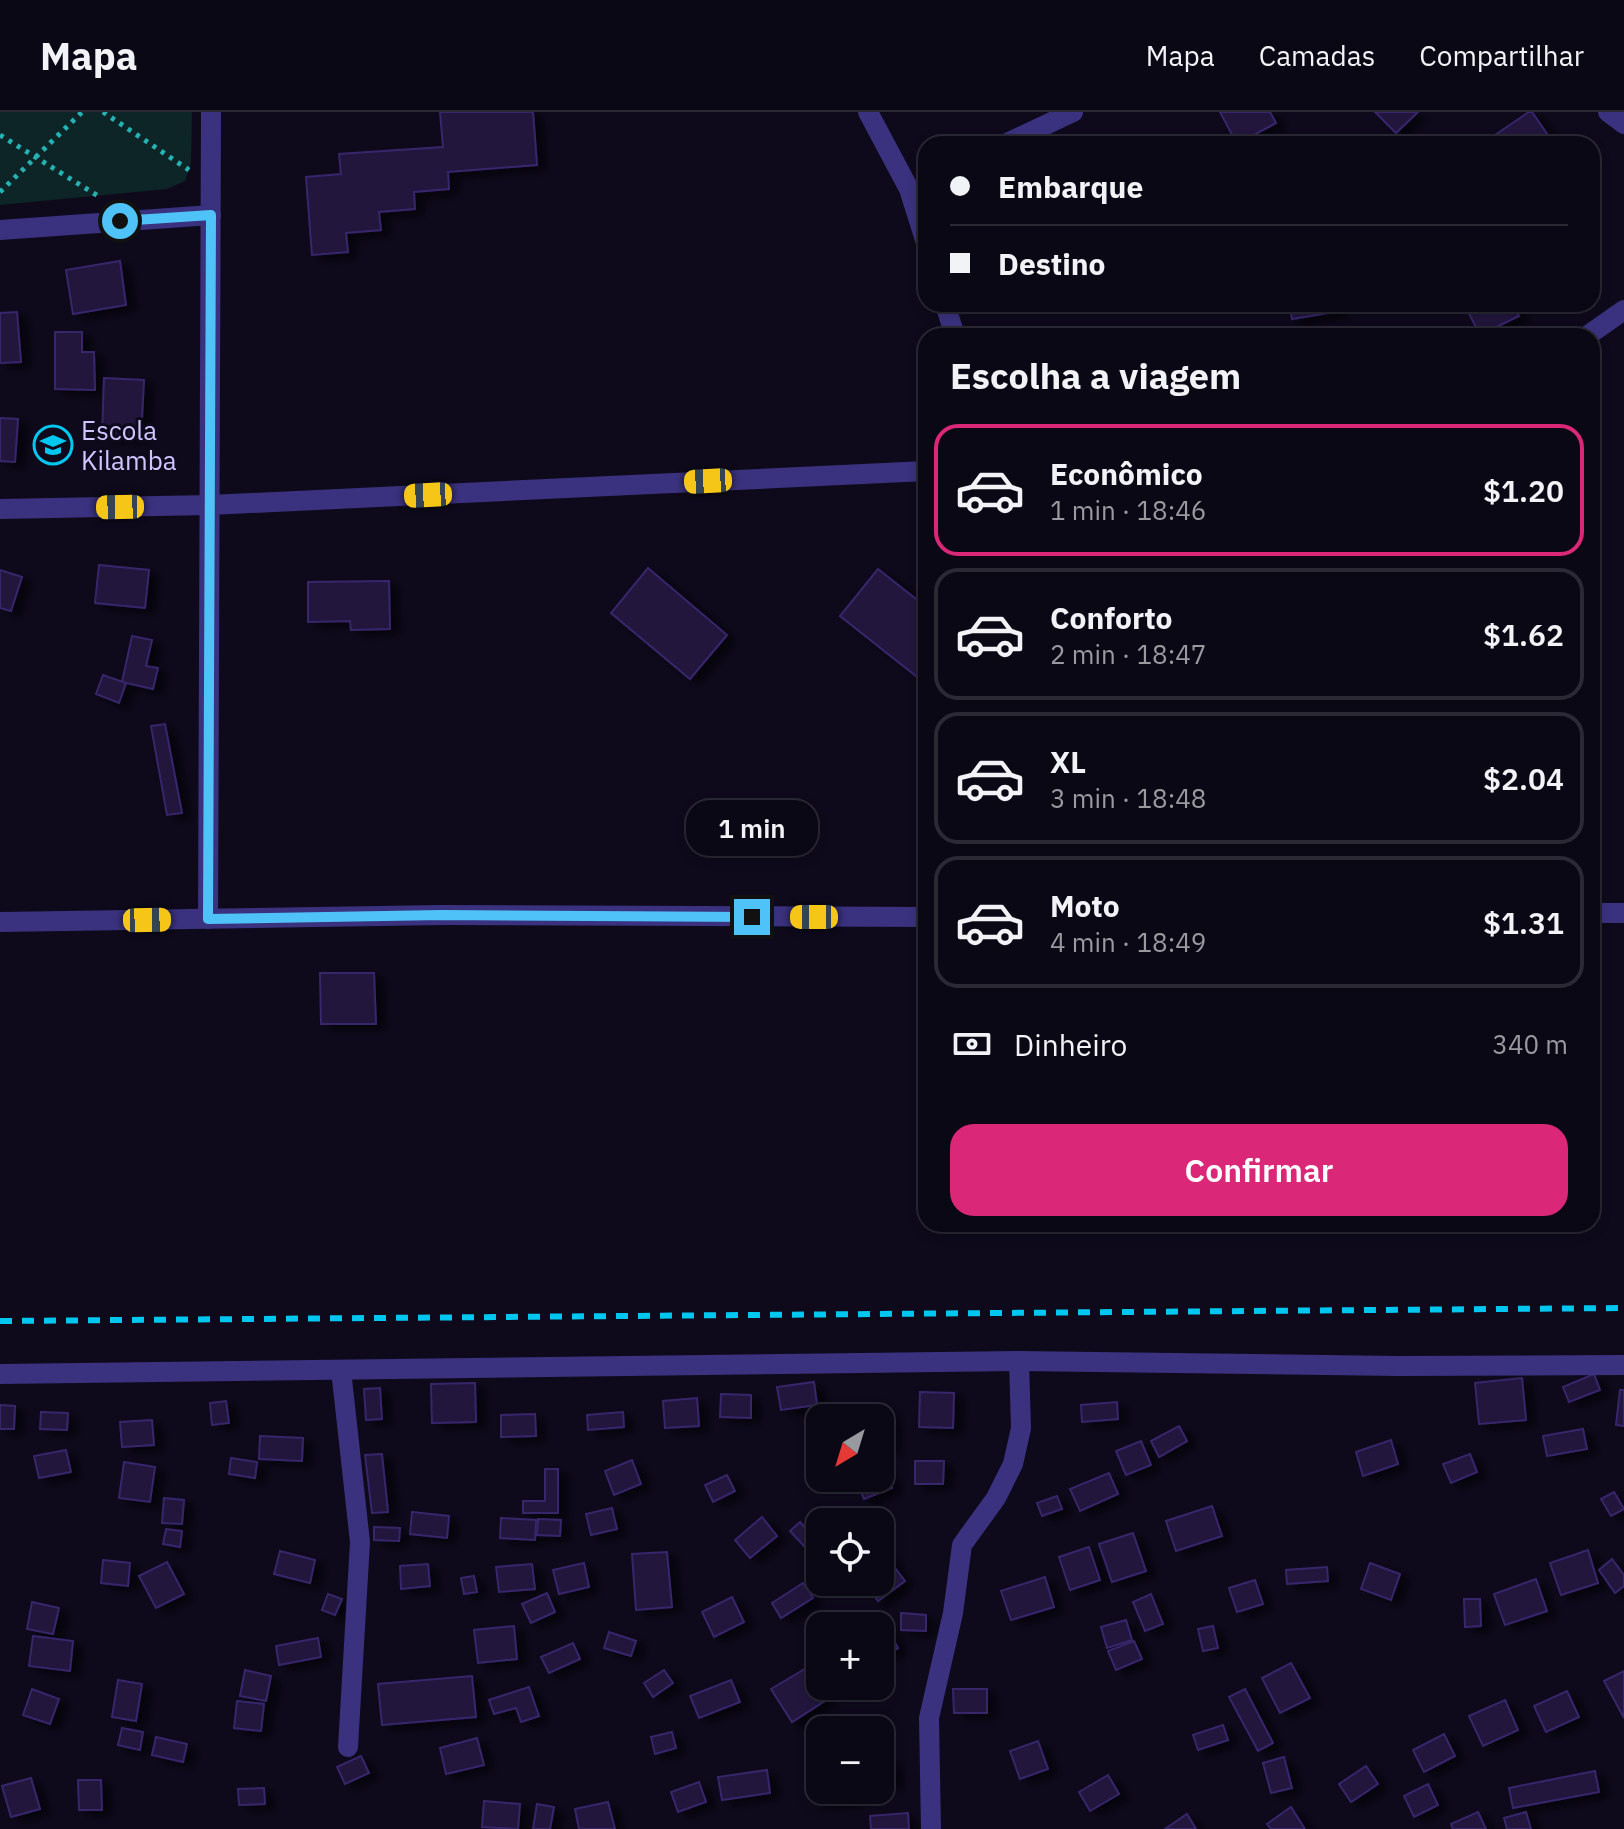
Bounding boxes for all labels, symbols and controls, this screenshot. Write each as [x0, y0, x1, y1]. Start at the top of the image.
text: Mapa [40, 31, 137, 80]
text: Mapa [1146, 37, 1215, 74]
text: Camadas [1259, 37, 1375, 74]
text: Compartilhar [1419, 37, 1584, 74]
text: Embarque [998, 167, 1143, 206]
route start [102, 203, 138, 239]
text: Destino [998, 244, 1106, 283]
text: Escolha a viagem [950, 352, 1241, 399]
place label: Escola Kilamba [81, 413, 177, 477]
school or university icon: Escola Kilamba [32, 424, 74, 466]
icon: car [954, 454, 1026, 526]
text: Econômico [1050, 454, 1203, 493]
car [683, 468, 733, 494]
text: $1.20 [1483, 471, 1564, 510]
car [403, 482, 453, 508]
text: 1 min · 18:46 [1050, 493, 1206, 527]
car [96, 495, 144, 519]
icon: car [954, 598, 1026, 670]
text: Conforto [1050, 598, 1173, 637]
text: $1.62 [1483, 615, 1564, 654]
text: 2 min · 18:47 [1050, 637, 1206, 671]
icon: car [954, 742, 1026, 814]
text: XL [1050, 742, 1086, 781]
text: $2.04 [1483, 759, 1564, 798]
text: 3 min · 18:48 [1050, 781, 1206, 815]
callout: 1 min [686, 801, 818, 857]
text: 1 min [718, 811, 786, 845]
icon: car [954, 886, 1026, 958]
text: Moto [1050, 886, 1120, 925]
route end [734, 899, 770, 935]
text: $1.31 [1483, 903, 1564, 942]
car [790, 905, 838, 929]
car [123, 908, 171, 932]
text: 4 min · 18:49 [1050, 925, 1206, 959]
icon: cash [950, 1022, 994, 1066]
text: Dinheiro [1014, 1025, 1127, 1064]
text: 340 m [1492, 1027, 1568, 1061]
button: Confirmar [950, 1124, 1568, 1216]
north arrow [806, 1404, 894, 1492]
map controls [806, 1404, 894, 1804]
button: locate [806, 1508, 894, 1596]
button: + [806, 1612, 894, 1700]
button: − [806, 1716, 894, 1804]

